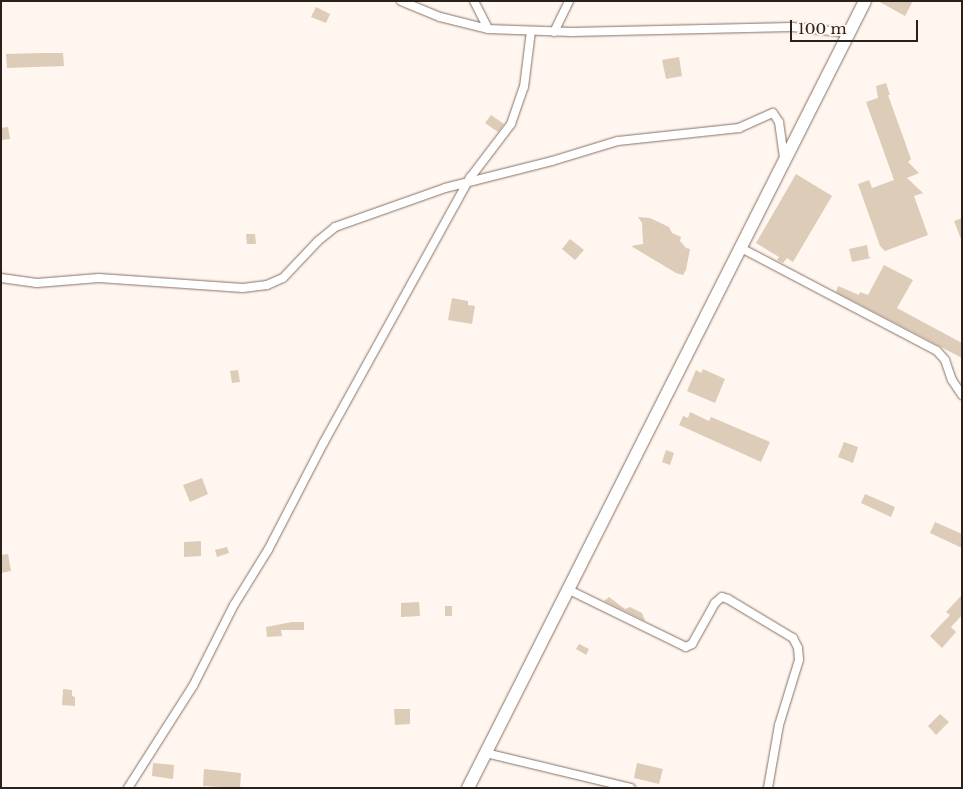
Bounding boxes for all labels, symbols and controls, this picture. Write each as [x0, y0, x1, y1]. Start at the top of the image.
scale bar [793, 10, 920, 42]
text: 100 m [798, 19, 847, 38]

